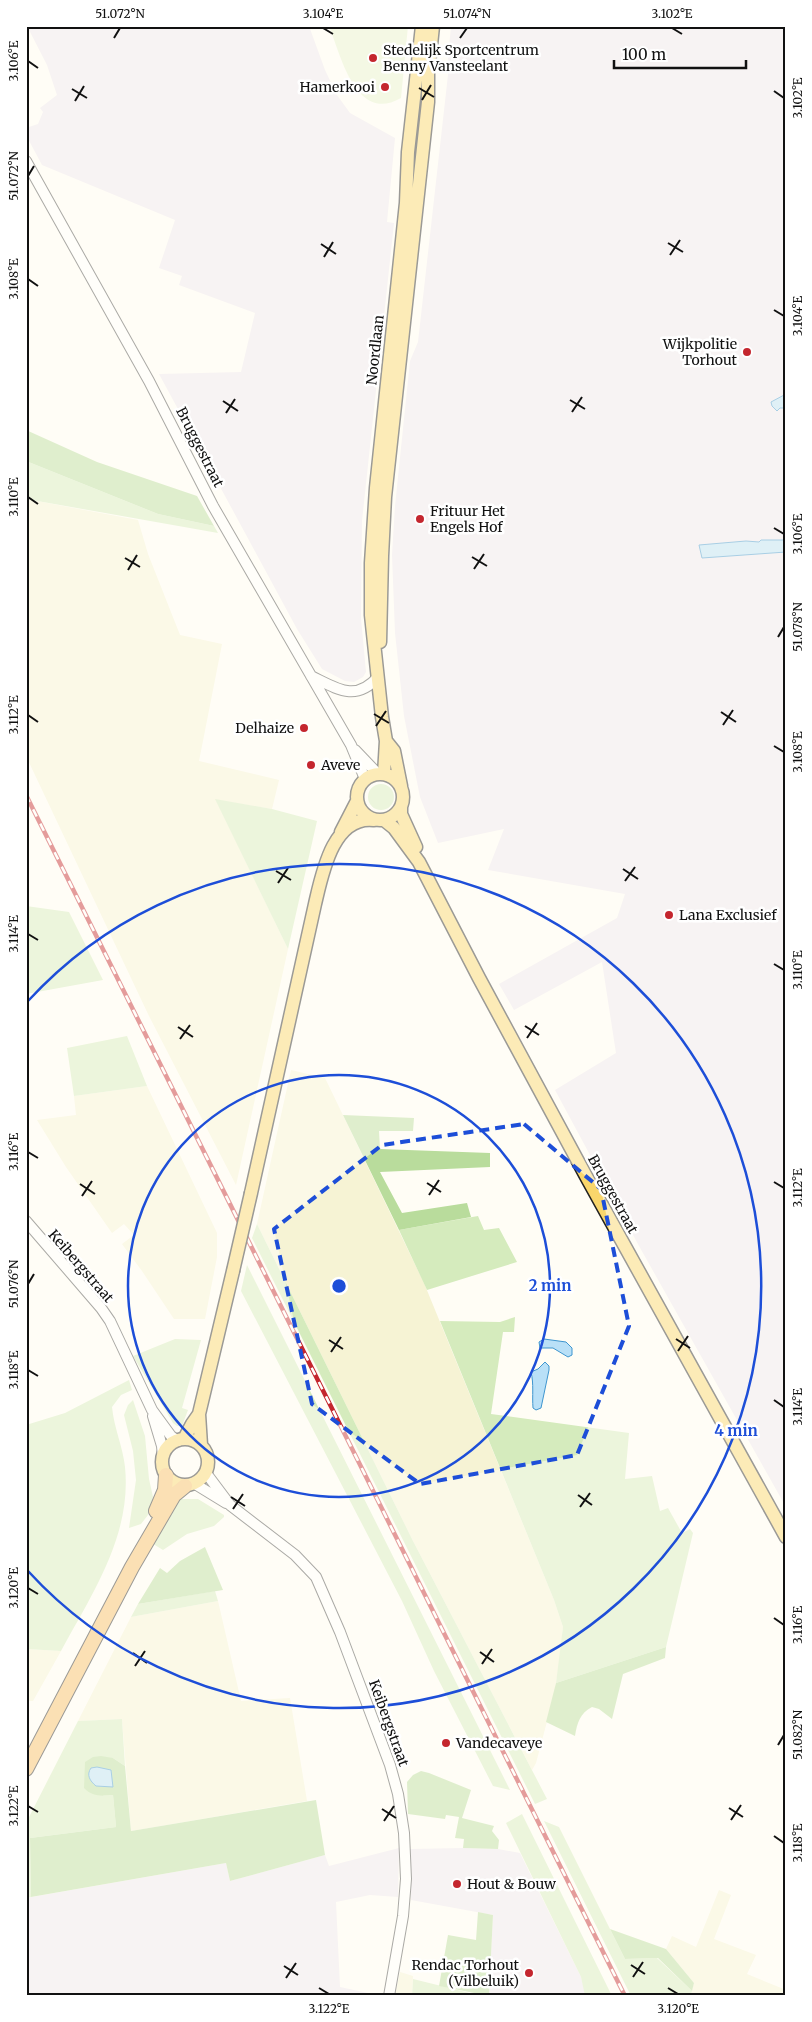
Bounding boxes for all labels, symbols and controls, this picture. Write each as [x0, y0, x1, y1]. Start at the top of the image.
text: 51.072°N [95, 6, 146, 21]
text: 3.104°E [303, 6, 344, 21]
text: 51.074°N [443, 6, 492, 21]
text: 3.102°E [652, 6, 693, 21]
scale bar [614, 38, 747, 70]
text: 3.106°E [6, 40, 21, 81]
place label: Stedelijk Sportcentrum Benny Vansteelant [383, 41, 539, 75]
text: 100 m [622, 45, 666, 64]
marker: Stedelijk Sportcentrum Benny Vansteelant [367, 52, 379, 64]
text: 3.102°E [790, 77, 805, 118]
place label: Hamerkooi [300, 78, 375, 96]
marker: Hamerkooi [379, 81, 391, 93]
text: 51.072°N [6, 150, 21, 201]
text: 3.108°E [6, 258, 21, 300]
text: 3.104°E [790, 295, 805, 336]
street label: Noordlaan [362, 314, 388, 386]
place label: Wijkpolitie Torhout [662, 335, 738, 369]
marker: Wijkpolitie Torhout [741, 346, 753, 358]
street label: Bruggestraat [172, 404, 228, 491]
text: 3.110°E [6, 477, 21, 517]
place label: Frituur Het Engels Hof [430, 502, 506, 536]
marker: Frituur Het Engels Hof [414, 513, 426, 525]
text: 3.106°E [790, 513, 805, 554]
text: 51.078°N [790, 601, 805, 652]
text: 3.112°E [6, 695, 21, 735]
place label: Delhaize [235, 719, 294, 737]
marker: Delhaize [298, 722, 310, 734]
text: 3.108°E [790, 731, 805, 773]
place label: Aveve [320, 756, 360, 774]
marker: Aveve [305, 759, 317, 771]
place label: Lana Exclusief [679, 906, 777, 924]
marker: Lana Exclusief [663, 909, 675, 921]
text: 3.114°E [6, 915, 21, 953]
text: 3.110°E [790, 950, 805, 990]
text: 3.116°E [6, 1133, 21, 1171]
street label: Bruggestraat [584, 1151, 642, 1237]
text: 3.112°E [790, 1168, 805, 1208]
street label: Keibergstraat [44, 1226, 118, 1307]
text: 51.076°N [6, 1259, 21, 1308]
text: 2 min [529, 1276, 571, 1295]
centre of rings [330, 1277, 348, 1295]
text: 3.118°E [6, 1350, 21, 1389]
text: 3.114°E [790, 1388, 805, 1426]
text: 4 min [714, 1421, 758, 1440]
text: 3.120°E [6, 1567, 21, 1609]
text: 3.116°E [790, 1606, 805, 1644]
street label: Keibergstraat [365, 1677, 413, 1769]
text: 51.082°N [790, 1709, 805, 1760]
place label: Vandecaveye [455, 1734, 542, 1752]
marker: Vandecaveye [440, 1737, 452, 1749]
text: 3.122°E [6, 1785, 21, 1826]
text: 3.118°E [790, 1823, 805, 1862]
place label: Hout & Bouw [467, 1875, 556, 1893]
marker: Hout & Bouw [451, 1878, 463, 1890]
place label: Rendac Torhout (Vilbeluik) [412, 1956, 520, 1990]
marker: Rendac Torhout (Vilbeluik) [523, 1967, 535, 1979]
text: 3.122°E [309, 2001, 350, 2016]
text: 3.120°E [657, 2001, 699, 2016]

